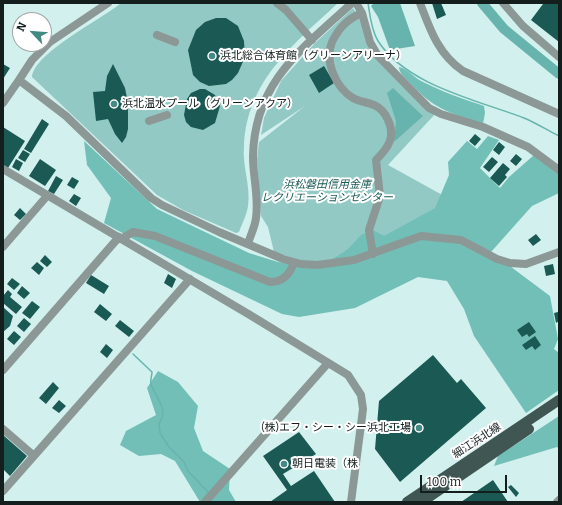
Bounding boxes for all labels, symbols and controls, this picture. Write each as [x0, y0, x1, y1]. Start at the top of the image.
north arrow [12, 12, 52, 52]
text: N [14, 20, 29, 34]
place label: 浜北総合体育館（グリーンアリーナ） [220, 49, 407, 63]
marker: 浜北総合体育館（グリーンアリーナ） [207, 51, 217, 61]
place label: 浜北温水プール（グリーンアクア） [122, 97, 298, 111]
marker: 浜北温水プール（グリーンアクア） [109, 99, 119, 109]
park label: 浜松磐田信用金庫 レクリエーションセンター [261, 178, 393, 204]
street label: 細江浜北線 [450, 420, 504, 462]
place label: (株)エフ・シー・シー浜北工場 [261, 421, 411, 435]
marker: (株)エフ・シー・シー浜北工場 [414, 423, 424, 433]
place label: 朝日電装（株 [292, 457, 358, 471]
marker: 朝日電装（株 [279, 459, 289, 469]
scale bar [422, 467, 509, 493]
text: 100 m [427, 475, 461, 489]

